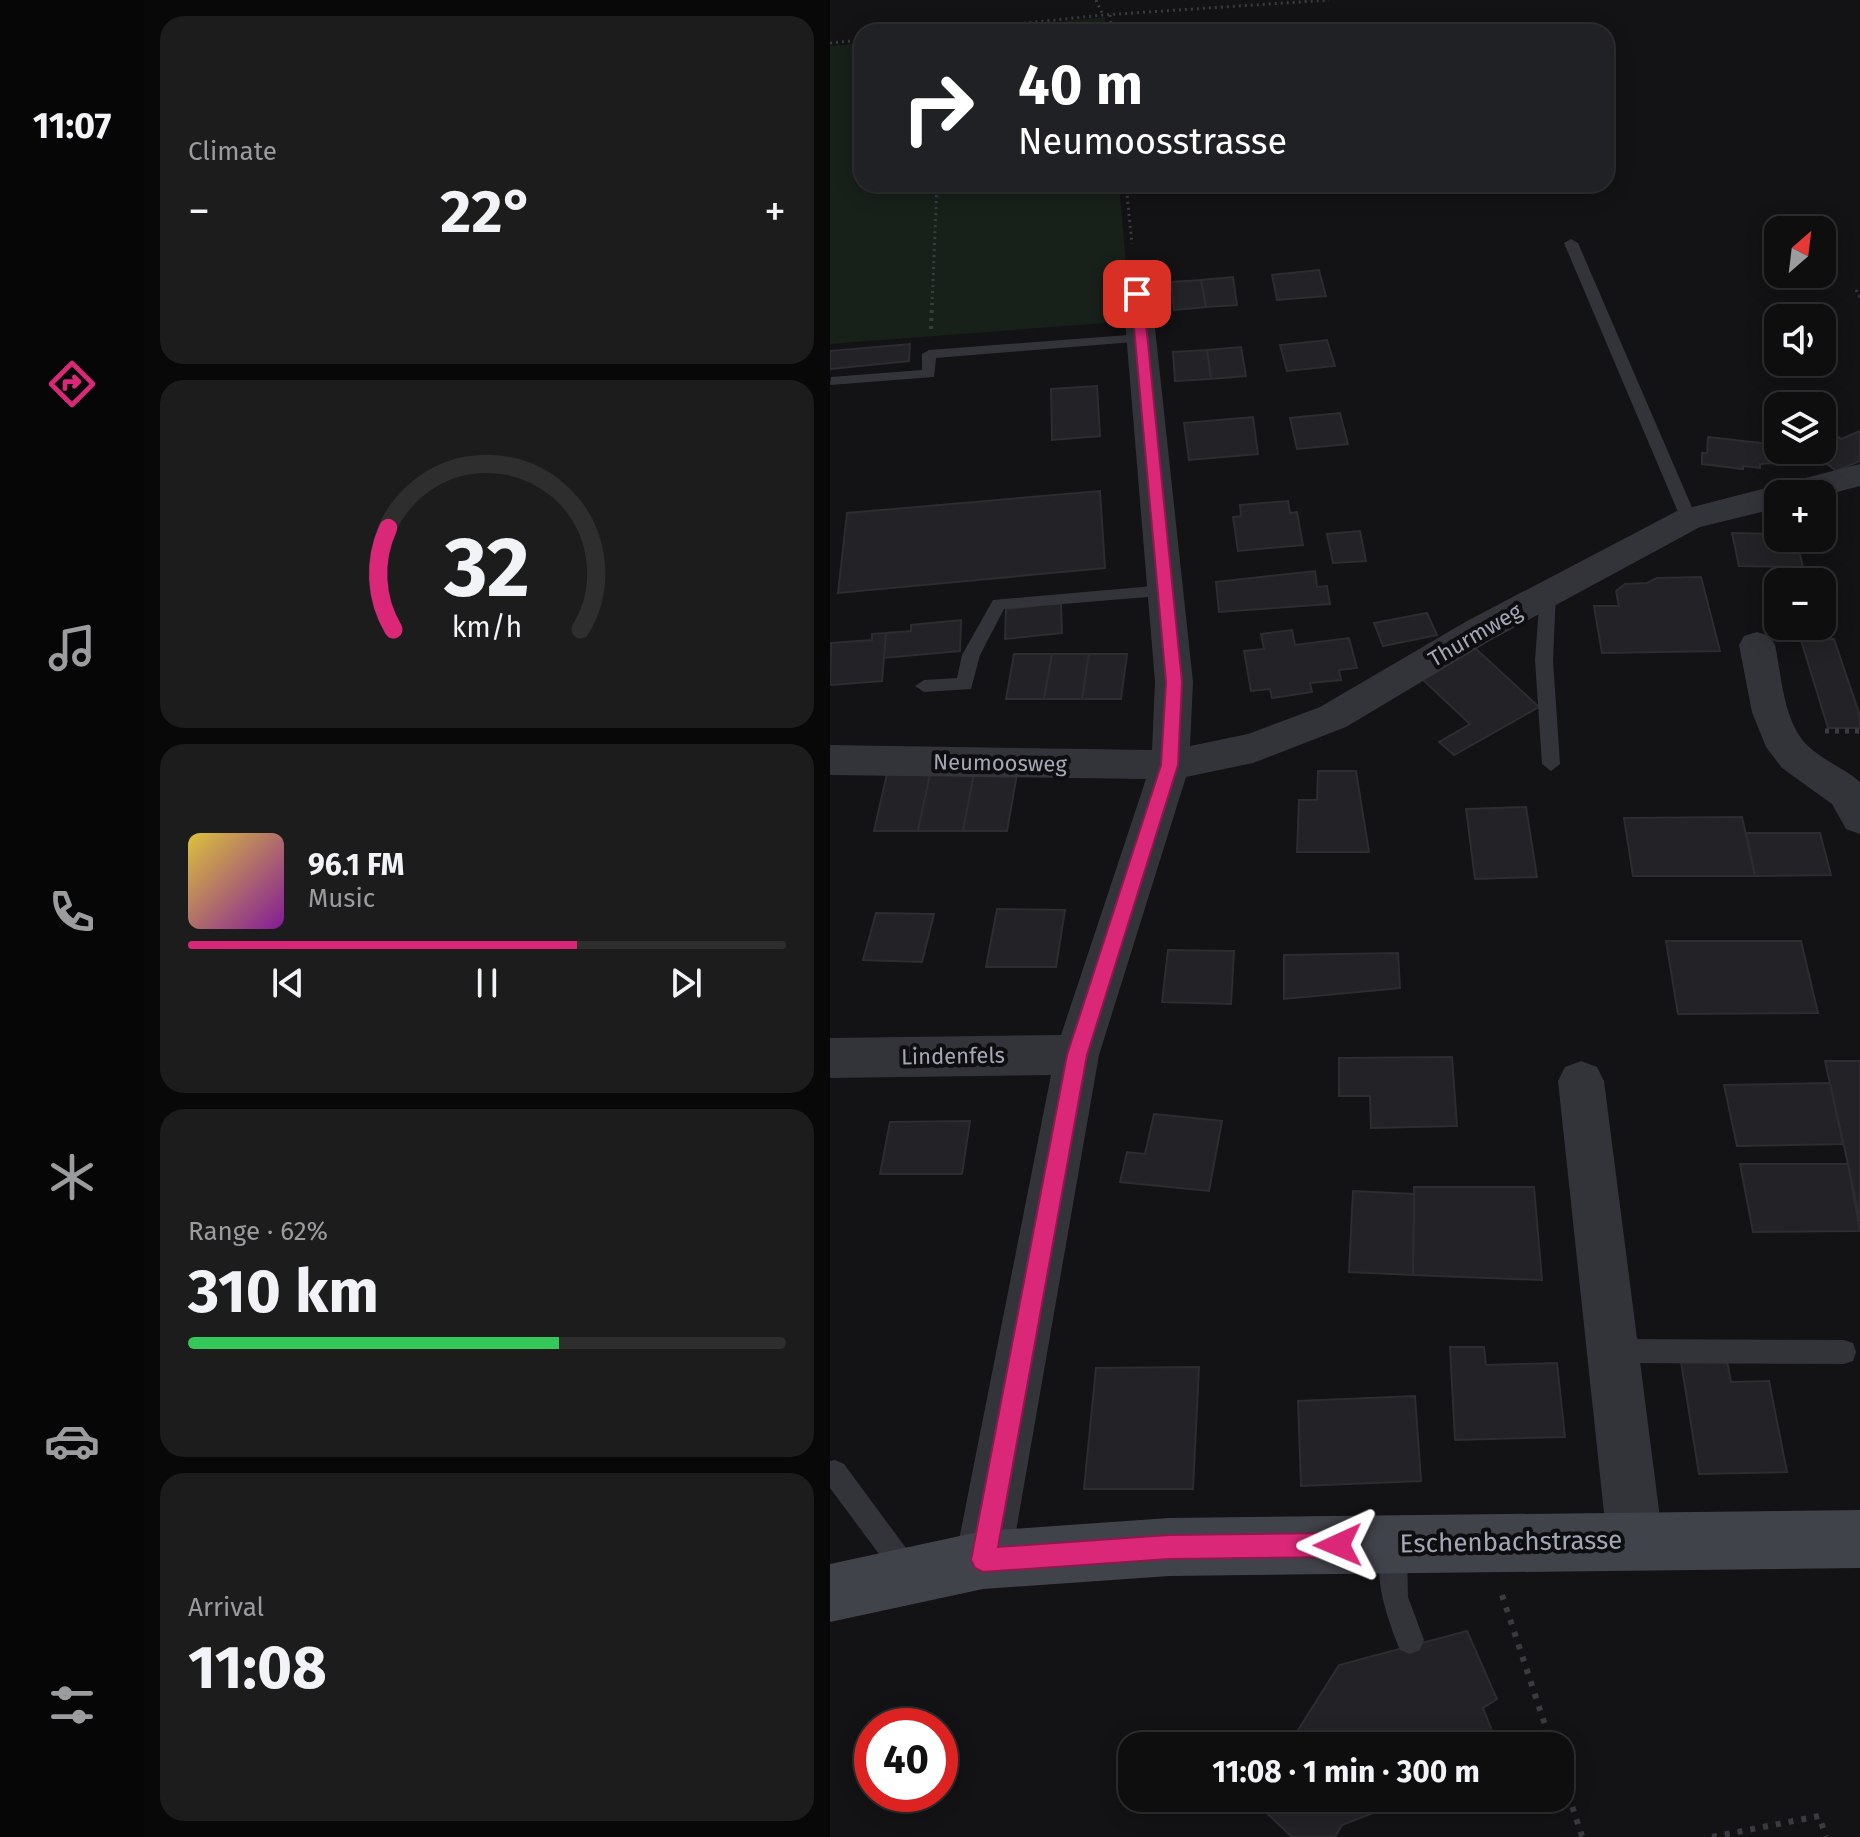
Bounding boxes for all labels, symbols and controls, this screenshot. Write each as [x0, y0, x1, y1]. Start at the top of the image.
text: 40 m [1018, 52, 1143, 119]
icon: right [886, 56, 990, 160]
text: 11:07 [33, 104, 111, 148]
text: Neumoosstrasse [1018, 120, 1287, 164]
text: Climate [188, 136, 277, 167]
text: 22° [440, 176, 534, 248]
text: − [188, 185, 210, 238]
text: + [764, 185, 786, 238]
north arrow [1764, 216, 1836, 288]
map controls [1764, 216, 1836, 640]
pin [1103, 260, 1171, 328]
icon: arrive [1115, 272, 1159, 316]
button: sound [1764, 304, 1836, 376]
icon: directions [44, 356, 100, 412]
button: layers [1764, 392, 1836, 464]
button: + [1764, 480, 1836, 552]
text: 32 [443, 518, 530, 618]
button: − [1764, 568, 1836, 640]
street label: Thurmweg [1423, 597, 1527, 673]
text: km/h [452, 610, 522, 645]
icon: music [44, 620, 100, 676]
street label: Neumoosweg [933, 748, 1068, 778]
text: 96.1 FM [308, 847, 404, 883]
text: Music [308, 883, 375, 914]
icon: phone [44, 884, 100, 940]
icon: previous [266, 961, 310, 1005]
icon: pause [465, 961, 509, 1005]
icon: next [664, 961, 708, 1005]
street label: Lindenfels [901, 1042, 1005, 1070]
icon: climate [44, 1149, 100, 1205]
text: Range · 62% [188, 1216, 328, 1247]
text: 310 km [188, 1256, 379, 1328]
icon: car [44, 1413, 100, 1469]
position arrow [1296, 1503, 1380, 1587]
street label: Eschenbachstrasse [1399, 1525, 1623, 1559]
text: Arrival [188, 1592, 264, 1623]
text: 11:08 [188, 1632, 327, 1704]
icon: filters [44, 1677, 100, 1733]
speed limit sign: 40 [854, 1708, 958, 1812]
text: 11:08 · 1 min · 300 m [1212, 1754, 1480, 1790]

